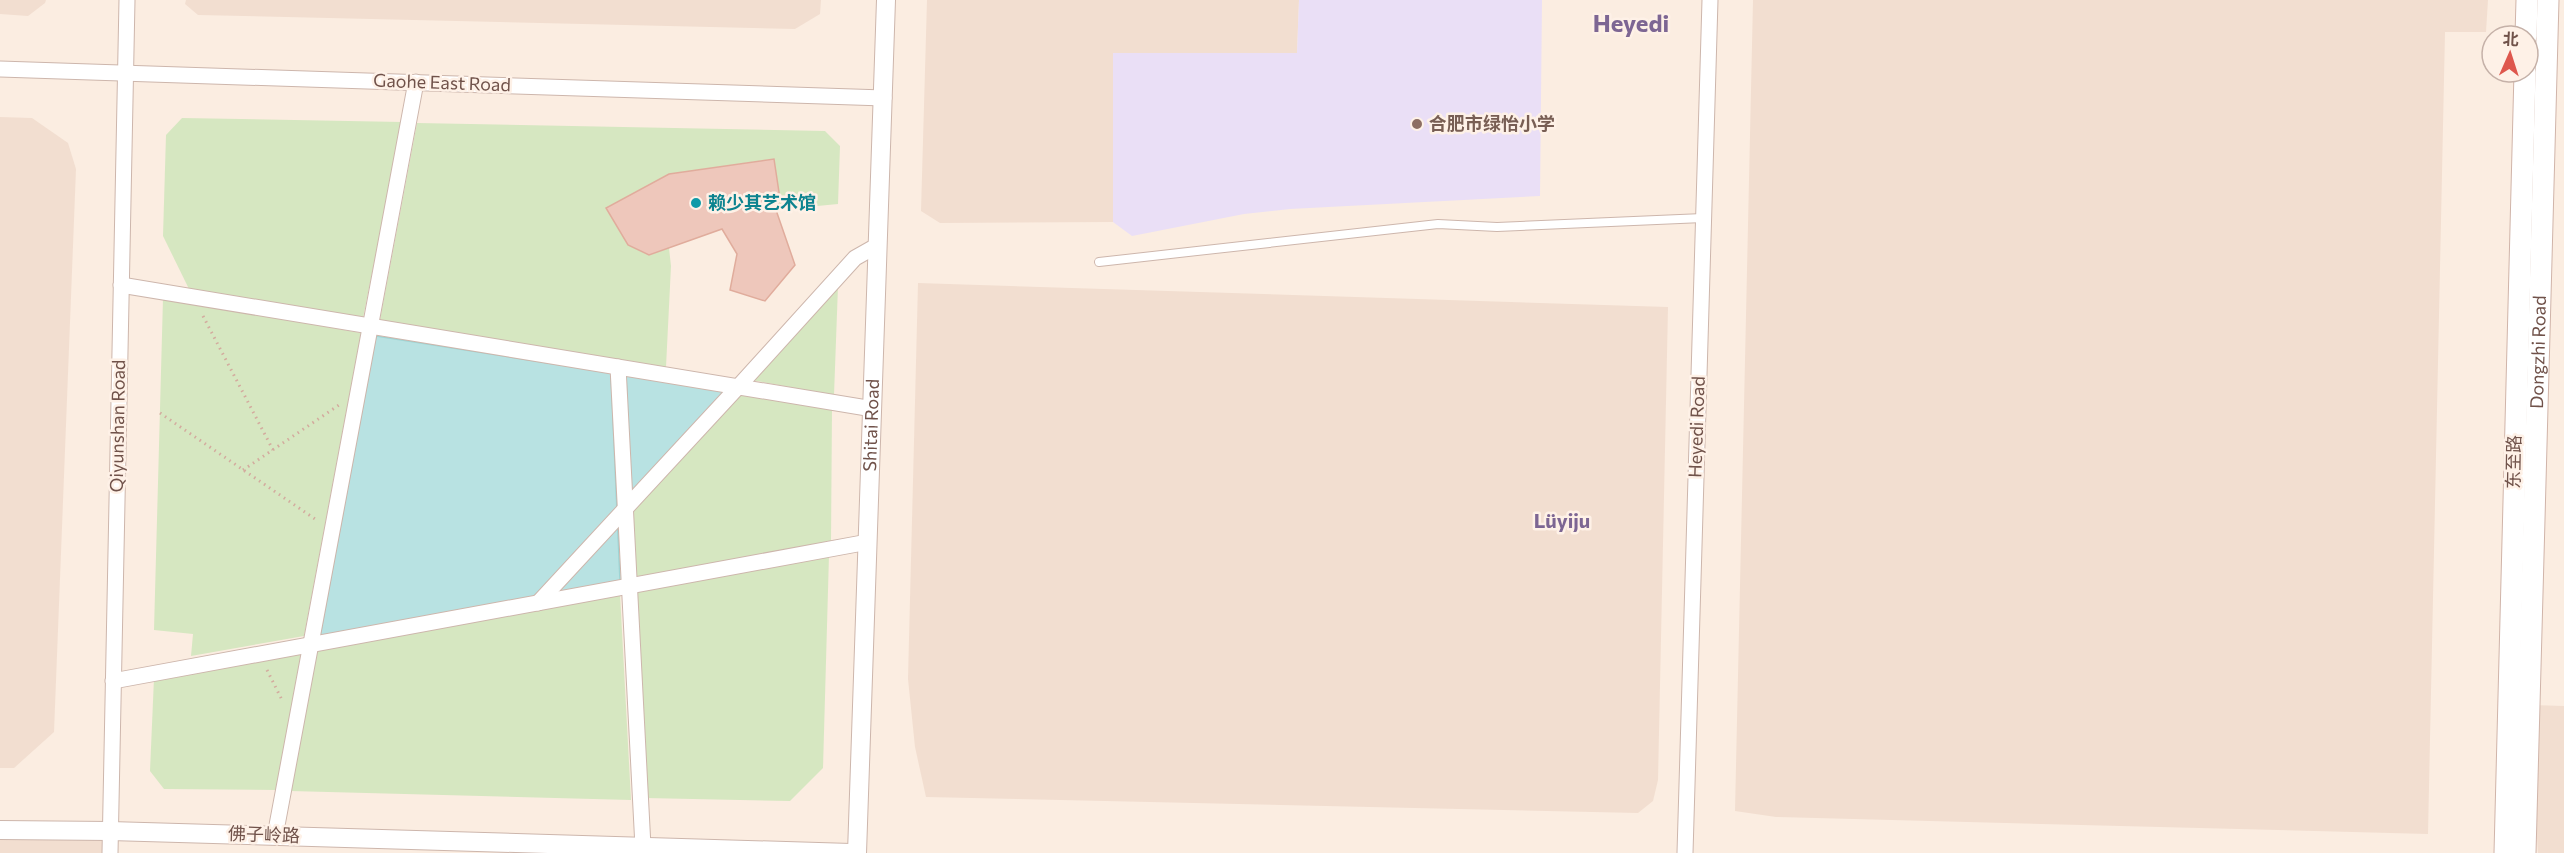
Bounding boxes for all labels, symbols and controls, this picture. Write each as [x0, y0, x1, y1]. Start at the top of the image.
district label: Heyedi [1593, 8, 1669, 37]
north arrow [2480, 24, 2540, 84]
text: 北 [2502, 29, 2519, 48]
street label: Gaohe East Road [373, 69, 511, 95]
place label: 合肥市绿怡小学 [1429, 112, 1555, 134]
marker: 合肥市绿怡小学 [1410, 117, 1424, 131]
place label: 赖少其艺术馆 [708, 191, 816, 213]
marker: 赖少其艺术馆 [689, 196, 703, 210]
street label: Dongzhi Road [2525, 295, 2550, 409]
street label: Qiyunshan Road [105, 359, 129, 493]
street label: Heyedi Road [1683, 376, 1709, 478]
street label: Shitai Road [858, 379, 883, 472]
street label: 东至路 [2502, 435, 2524, 489]
district label: Lüyiju [1534, 508, 1590, 532]
street label: 佛子岭路 [228, 822, 300, 846]

